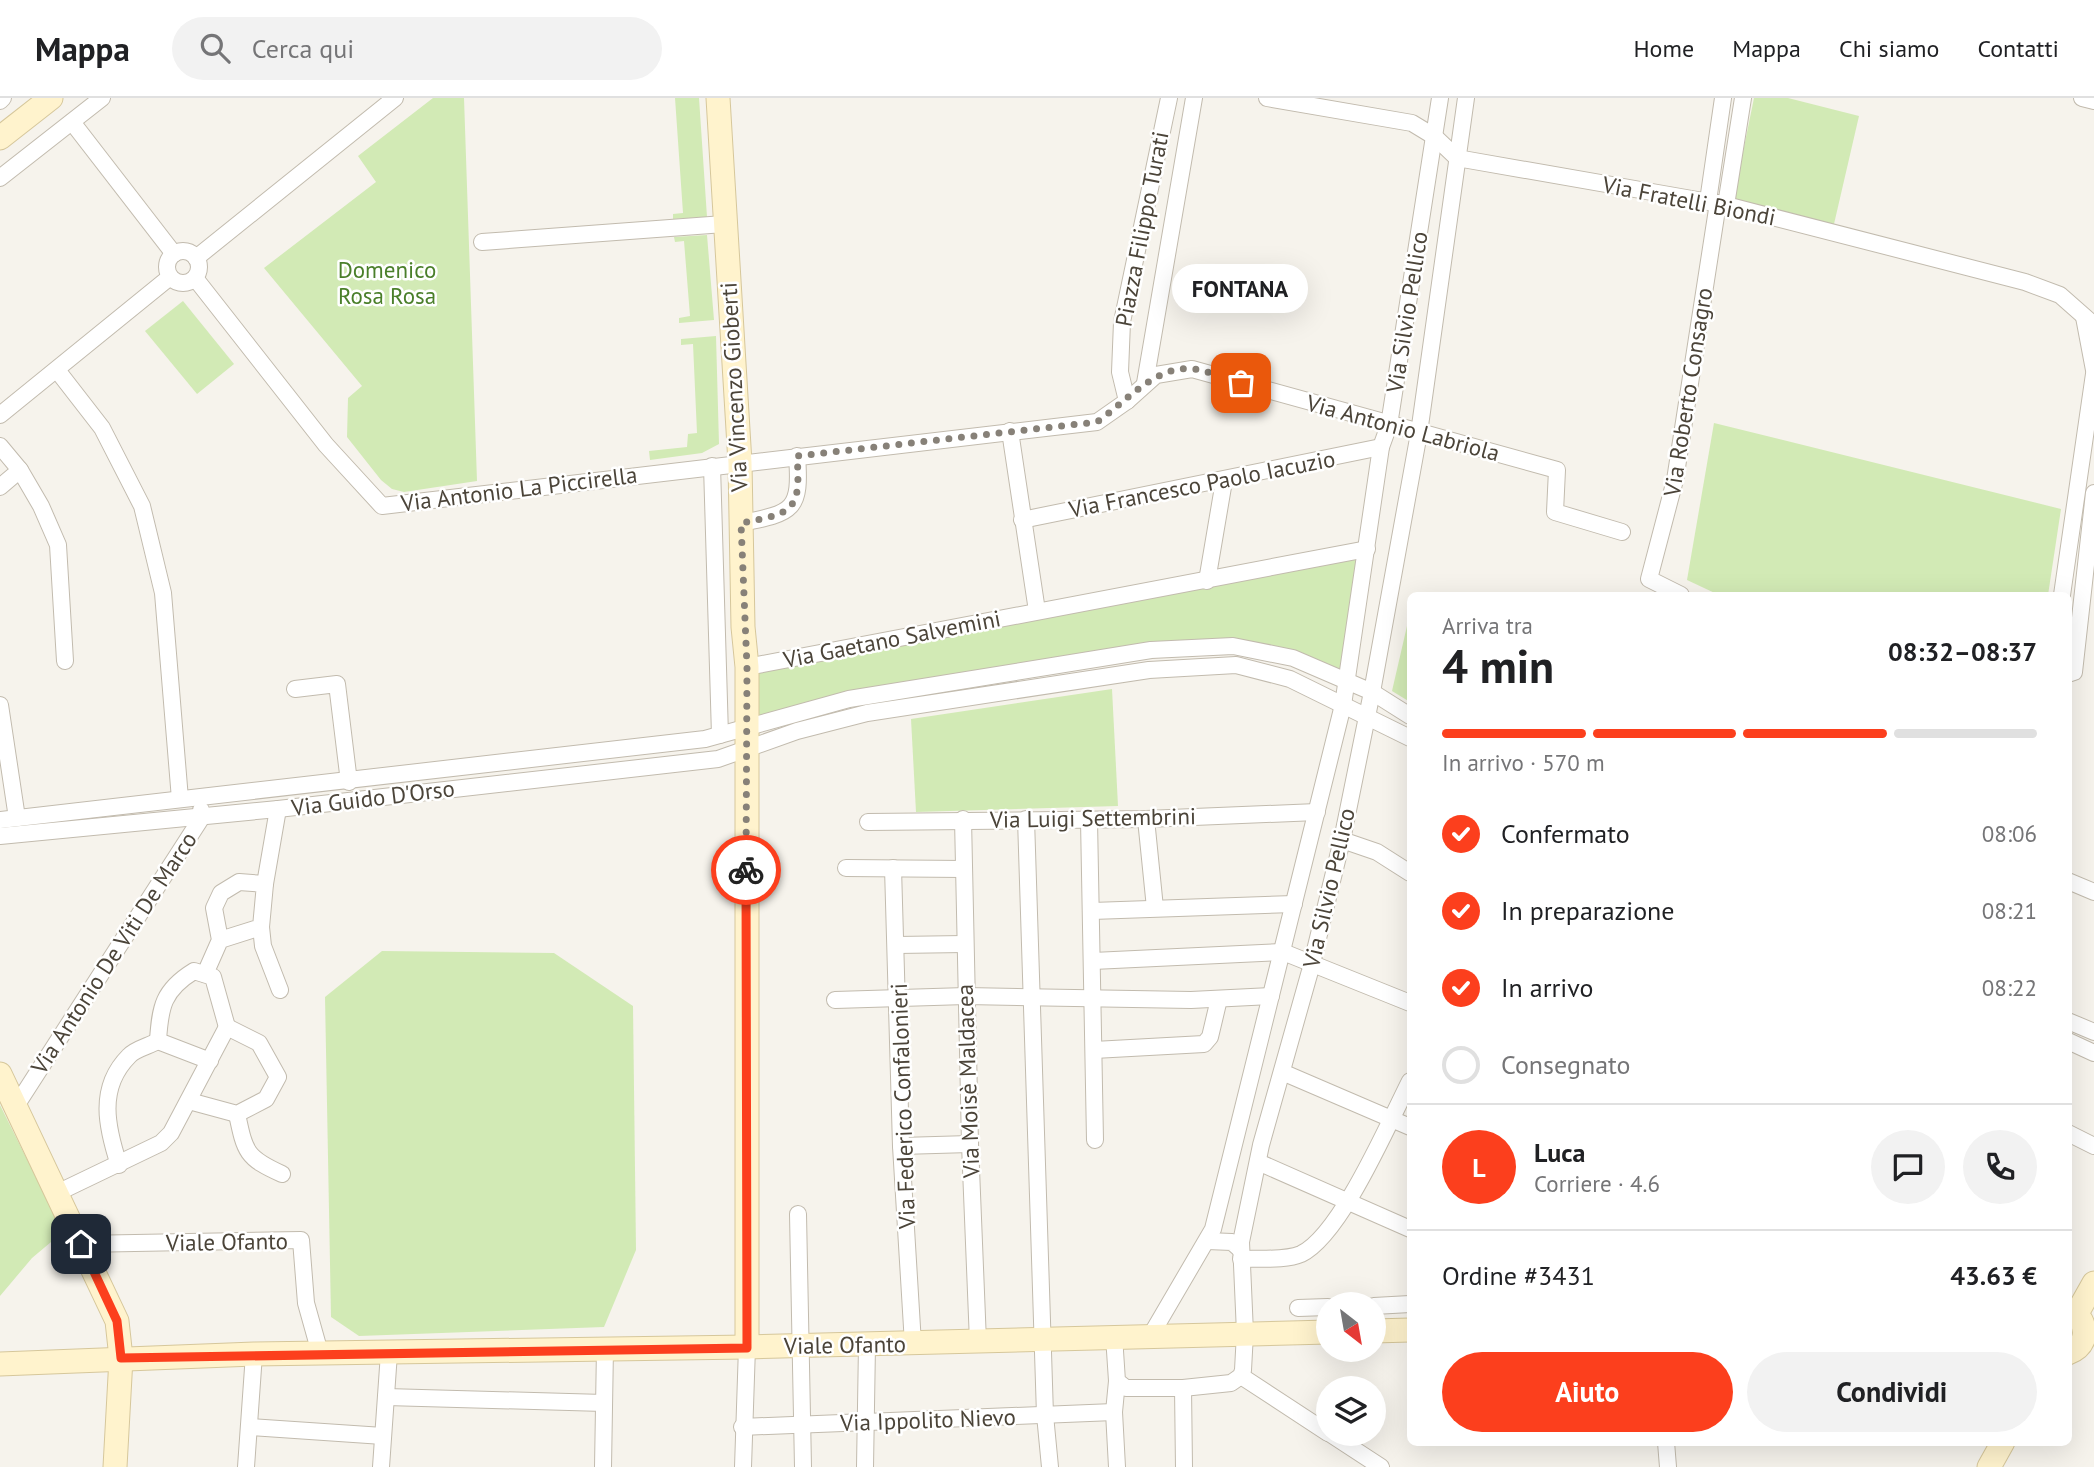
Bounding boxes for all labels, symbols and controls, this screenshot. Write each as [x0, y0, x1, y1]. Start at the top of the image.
search box [172, 17, 662, 80]
text: Mappa [35, 27, 130, 70]
icon: search [196, 29, 234, 67]
text: Cerca qui [252, 32, 354, 65]
text: Home [1633, 33, 1694, 64]
text: Mappa [1732, 33, 1801, 64]
text: Chi siamo [1839, 33, 1939, 64]
text: Contatti [1977, 33, 2059, 64]
street label: Piazza Filippo Turati [1108, 129, 1175, 329]
street label: Via Fratelli Biondi [1599, 169, 1778, 232]
street label: Via Silvio Pellico [1379, 229, 1434, 396]
park label: Domenico Rosa Rosa [338, 255, 436, 310]
callout: FONTANA [1173, 264, 1309, 313]
text: FONTANA [1192, 274, 1288, 303]
street label: Via Vincenzo Gioberti [714, 282, 754, 493]
street label: Via Roberto Consagro [1657, 285, 1718, 499]
pin [1211, 353, 1271, 413]
icon: bag [1222, 364, 1260, 402]
street label: Via Antonio Labriola [1302, 388, 1503, 467]
street label: Via Francesco Paolo Iacuzio [1065, 443, 1337, 524]
street label: Via Antonio La Piccirella [398, 460, 639, 518]
street label: Via Gaetano Salvemini [780, 603, 1003, 674]
text: Arriva tra [1442, 611, 1533, 640]
text: 08:32–08:37 [1888, 635, 2037, 668]
text: 4 min [1442, 636, 1554, 696]
text: In arrivo · 570 m [1442, 748, 1605, 777]
street label: Via Guido D'Orso [289, 773, 456, 822]
street label: Via Luigi Settembrini [989, 801, 1196, 834]
street label: Via Silvio Pellico [1296, 805, 1361, 972]
icon: check [1442, 815, 1480, 853]
text: Confermato [1501, 817, 1630, 850]
text: 08:06 [1982, 819, 2037, 848]
street label: Via Antonio De Viti De Marco [24, 826, 203, 1080]
courier [711, 835, 781, 905]
icon: bike [727, 851, 765, 889]
icon: check [1442, 892, 1480, 930]
text: In preparazione [1501, 894, 1675, 927]
text: 08:21 [1982, 896, 2037, 925]
icon: check [1442, 969, 1480, 1007]
text: In arrivo [1501, 971, 1593, 1004]
text: 08:22 [1982, 973, 2037, 1002]
street label: Via Federico Confalonieri [884, 983, 921, 1231]
street label: Via Moisè Maldacea [950, 984, 985, 1179]
text: Consegnato [1501, 1048, 1631, 1081]
button: chat [1871, 1130, 1945, 1204]
button: phone [1963, 1130, 2037, 1204]
text: Luca [1534, 1136, 1586, 1169]
text: L [1472, 1151, 1486, 1184]
text: Corriere · 4.6 [1534, 1169, 1660, 1198]
pin [51, 1214, 111, 1274]
icon: home [62, 1225, 100, 1263]
street label: Viale Ofanto [165, 1226, 288, 1257]
text: Ordine #3431 [1442, 1259, 1595, 1292]
text: 43.63 € [1950, 1259, 2037, 1292]
north arrow [1316, 1292, 1386, 1362]
map controls [1316, 1292, 1386, 1446]
street label: Viale Ofanto [783, 1329, 906, 1360]
button: Aiuto [1442, 1352, 1733, 1432]
button: Condividi [1747, 1352, 2037, 1432]
button: layers [1316, 1376, 1386, 1446]
street label: Via Ippolito Nievo [839, 1402, 1016, 1437]

